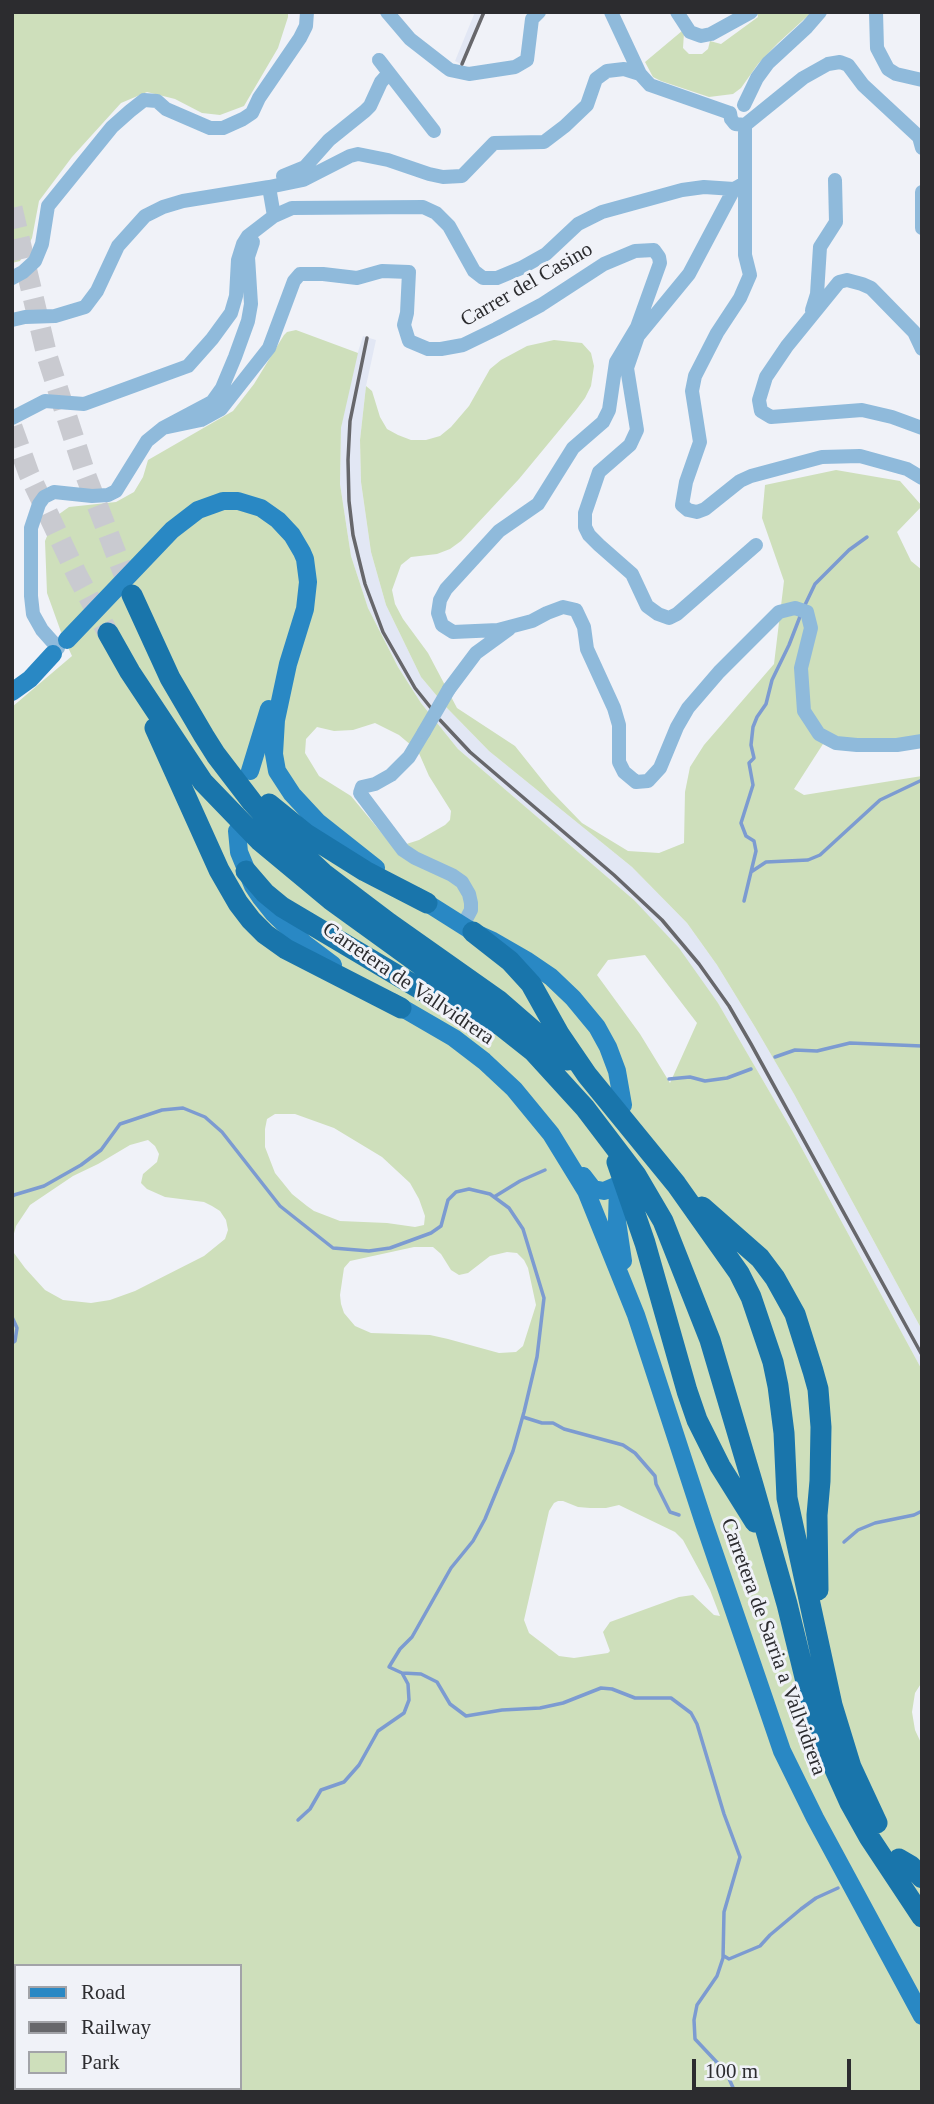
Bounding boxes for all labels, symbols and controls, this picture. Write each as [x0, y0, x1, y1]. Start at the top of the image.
street label: Carrer del Casino [457, 237, 597, 333]
street label: Carretera de Vallvidrera [317, 917, 499, 1051]
street label: Carretera de Sarria a Vallvidrera [715, 1515, 831, 1779]
legend [14, 1964, 242, 2090]
text: Road [81, 1980, 125, 2004]
text: Railway [81, 2015, 151, 2039]
scale bar [696, 2044, 855, 2088]
text: Park [81, 2050, 120, 2074]
text: 100 m [705, 2059, 758, 2083]

